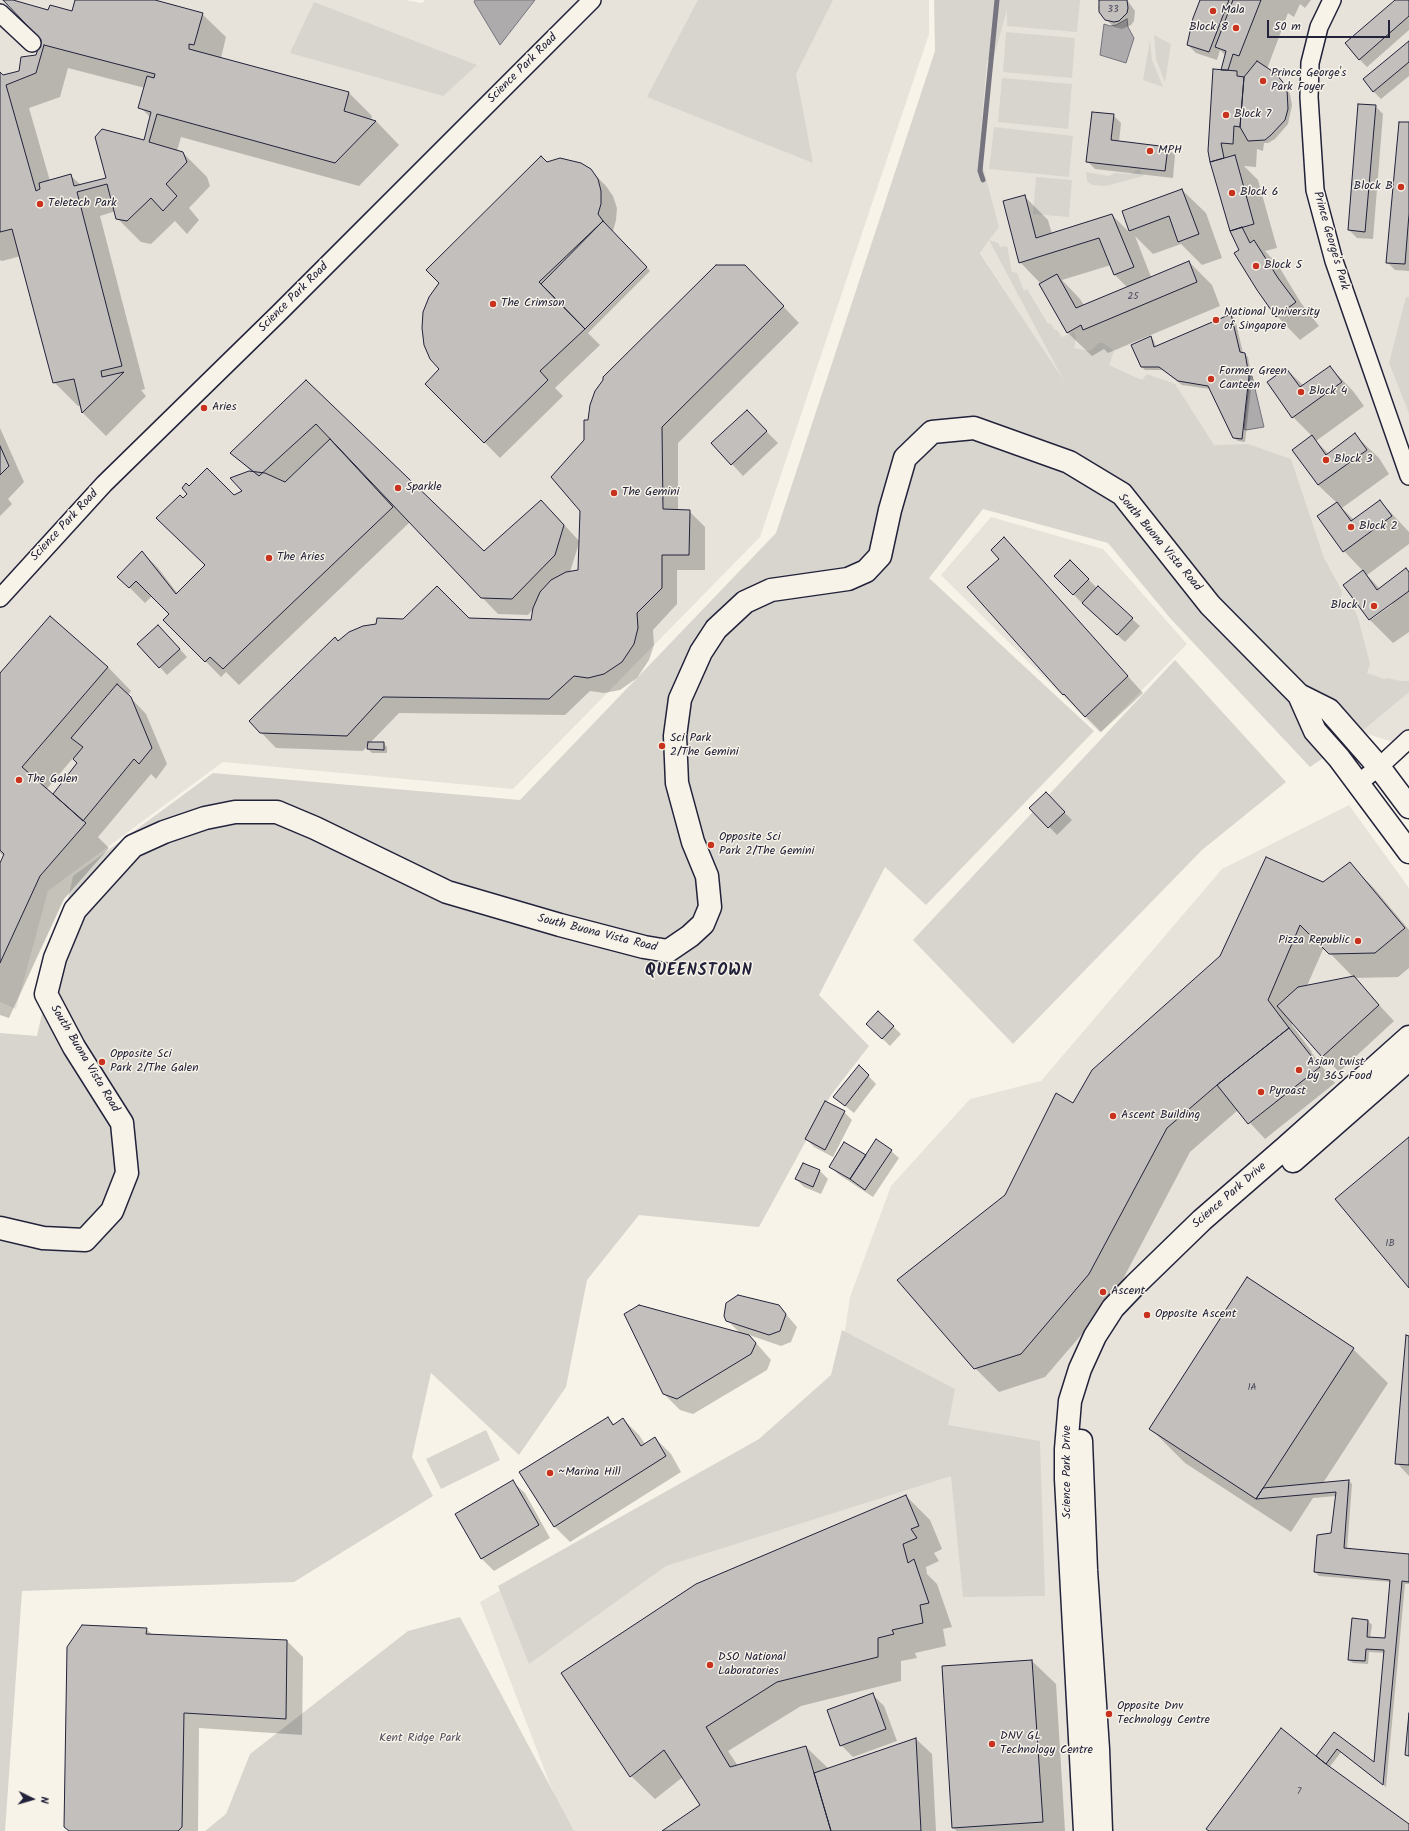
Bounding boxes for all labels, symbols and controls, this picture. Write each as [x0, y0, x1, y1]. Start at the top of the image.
house number: 33 [1107, 4, 1119, 16]
place label: Mala [1221, 4, 1245, 18]
marker: Mala [1208, 6, 1218, 16]
scale bar [1269, 12, 1392, 38]
text: 50 m [1274, 17, 1301, 36]
place label: Block 8 [1189, 21, 1228, 35]
marker: Block 8 [1231, 23, 1241, 33]
street label: Science Park Road [485, 31, 561, 107]
place label: Prince George's Park Foyer [1271, 67, 1346, 95]
marker: Prince George's Park Foyer [1258, 76, 1268, 86]
place label: Block 7 [1234, 108, 1271, 122]
marker: Block 7 [1221, 110, 1231, 120]
place label: MPH [1158, 144, 1182, 158]
marker: MPH [1145, 146, 1155, 156]
place label: Block B [1354, 180, 1393, 194]
marker: Block B [1396, 182, 1406, 192]
place label: Block 6 [1240, 186, 1278, 200]
marker: Block 6 [1227, 188, 1237, 198]
street label: Prince George's Park [1309, 190, 1351, 292]
place label: Teletech Park [48, 197, 117, 211]
marker: Teletech Park [35, 199, 45, 209]
place label: Block 5 [1264, 259, 1302, 273]
street label: Science Park Road [256, 260, 332, 336]
marker: Block 5 [1251, 261, 1261, 271]
house number: 25 [1127, 291, 1139, 303]
place label: The Crimson [501, 297, 565, 311]
marker: The Crimson [488, 299, 498, 309]
place label: National University of Singapore [1224, 306, 1320, 334]
marker: National University of Singapore [1211, 315, 1221, 325]
place label: Former Green Canteen [1219, 365, 1287, 393]
marker: Former Green Canteen [1206, 374, 1216, 384]
place label: Block 4 [1309, 385, 1347, 399]
marker: Block 4 [1296, 387, 1306, 397]
place label: Aries [212, 401, 237, 415]
marker: Aries [199, 403, 209, 413]
place label: Block 3 [1334, 453, 1373, 467]
marker: Block 3 [1321, 455, 1331, 465]
place label: Sparkle [406, 481, 442, 495]
marker: Sparkle [393, 483, 403, 493]
place label: The Gemini [622, 486, 679, 500]
street label: Science Park Road [28, 487, 102, 565]
marker: The Gemini [609, 488, 619, 498]
street label: South Buona Vista Road [1114, 491, 1204, 595]
place label: Block 2 [1359, 520, 1398, 534]
marker: Block 2 [1346, 522, 1356, 532]
place label: The Aries [277, 551, 325, 565]
marker: The Aries [264, 553, 274, 563]
place label: Block 1 [1330, 599, 1366, 613]
marker: Block 1 [1369, 601, 1379, 611]
place label: Sci Park 2/The Gemini [670, 732, 739, 760]
marker: Sci Park 2/The Gemini [657, 741, 667, 751]
place label: The Galen [27, 773, 78, 787]
marker: The Galen [14, 775, 24, 785]
place label: Opposite Sci Park 2/The Gemini [719, 831, 814, 859]
marker: Opposite Sci Park 2/The Gemini [706, 840, 716, 850]
street label: South Buona Vista Road [536, 912, 658, 956]
place label: Pizza Republic [1278, 934, 1350, 948]
marker: Pizza Republic [1353, 936, 1363, 946]
district label: QUEENSTOWN [645, 962, 753, 982]
street label: South Buona Vista Road [46, 1003, 122, 1115]
place label: Opposite Sci Park 2/The Galen [110, 1048, 199, 1076]
place label: Asian twist by 365 Food [1307, 1056, 1372, 1084]
marker: Opposite Sci Park 2/The Galen [97, 1057, 107, 1067]
marker: Asian twist by 365 Food [1294, 1065, 1304, 1075]
place label: Pyroast [1269, 1085, 1306, 1099]
marker: Pyroast [1256, 1087, 1266, 1097]
place label: Ascent Building [1121, 1109, 1200, 1123]
marker: Ascent Building [1108, 1111, 1118, 1121]
street label: Science Park Drive [1190, 1160, 1270, 1232]
house number: 1B [1385, 1238, 1395, 1250]
place label: Ascent [1111, 1285, 1145, 1299]
marker: Ascent [1098, 1287, 1108, 1297]
place label: Opposite Ascent [1155, 1308, 1236, 1322]
marker: Opposite Ascent [1142, 1310, 1152, 1320]
house number: 1A [1247, 1382, 1257, 1394]
street label: Science Park Drive [1061, 1425, 1075, 1519]
place label: ~Marina Hill [558, 1466, 621, 1480]
marker: ~Marina Hill [545, 1468, 555, 1478]
place label: DSO National Laboratories [718, 1651, 786, 1679]
marker: DSO National Laboratories [705, 1660, 715, 1670]
place label: Opposite Dnv Technology Centre [1117, 1700, 1210, 1728]
marker: Opposite Dnv Technology Centre [1104, 1709, 1114, 1719]
place label: DNV GL Technology Centre [1000, 1730, 1093, 1758]
park label: Kent Ridge Park [379, 1732, 461, 1746]
marker: DNV GL Technology Centre [987, 1739, 997, 1749]
north arrow [12, 1779, 52, 1819]
house number: 7 [1297, 1786, 1301, 1798]
text: N [35, 1796, 53, 1804]

